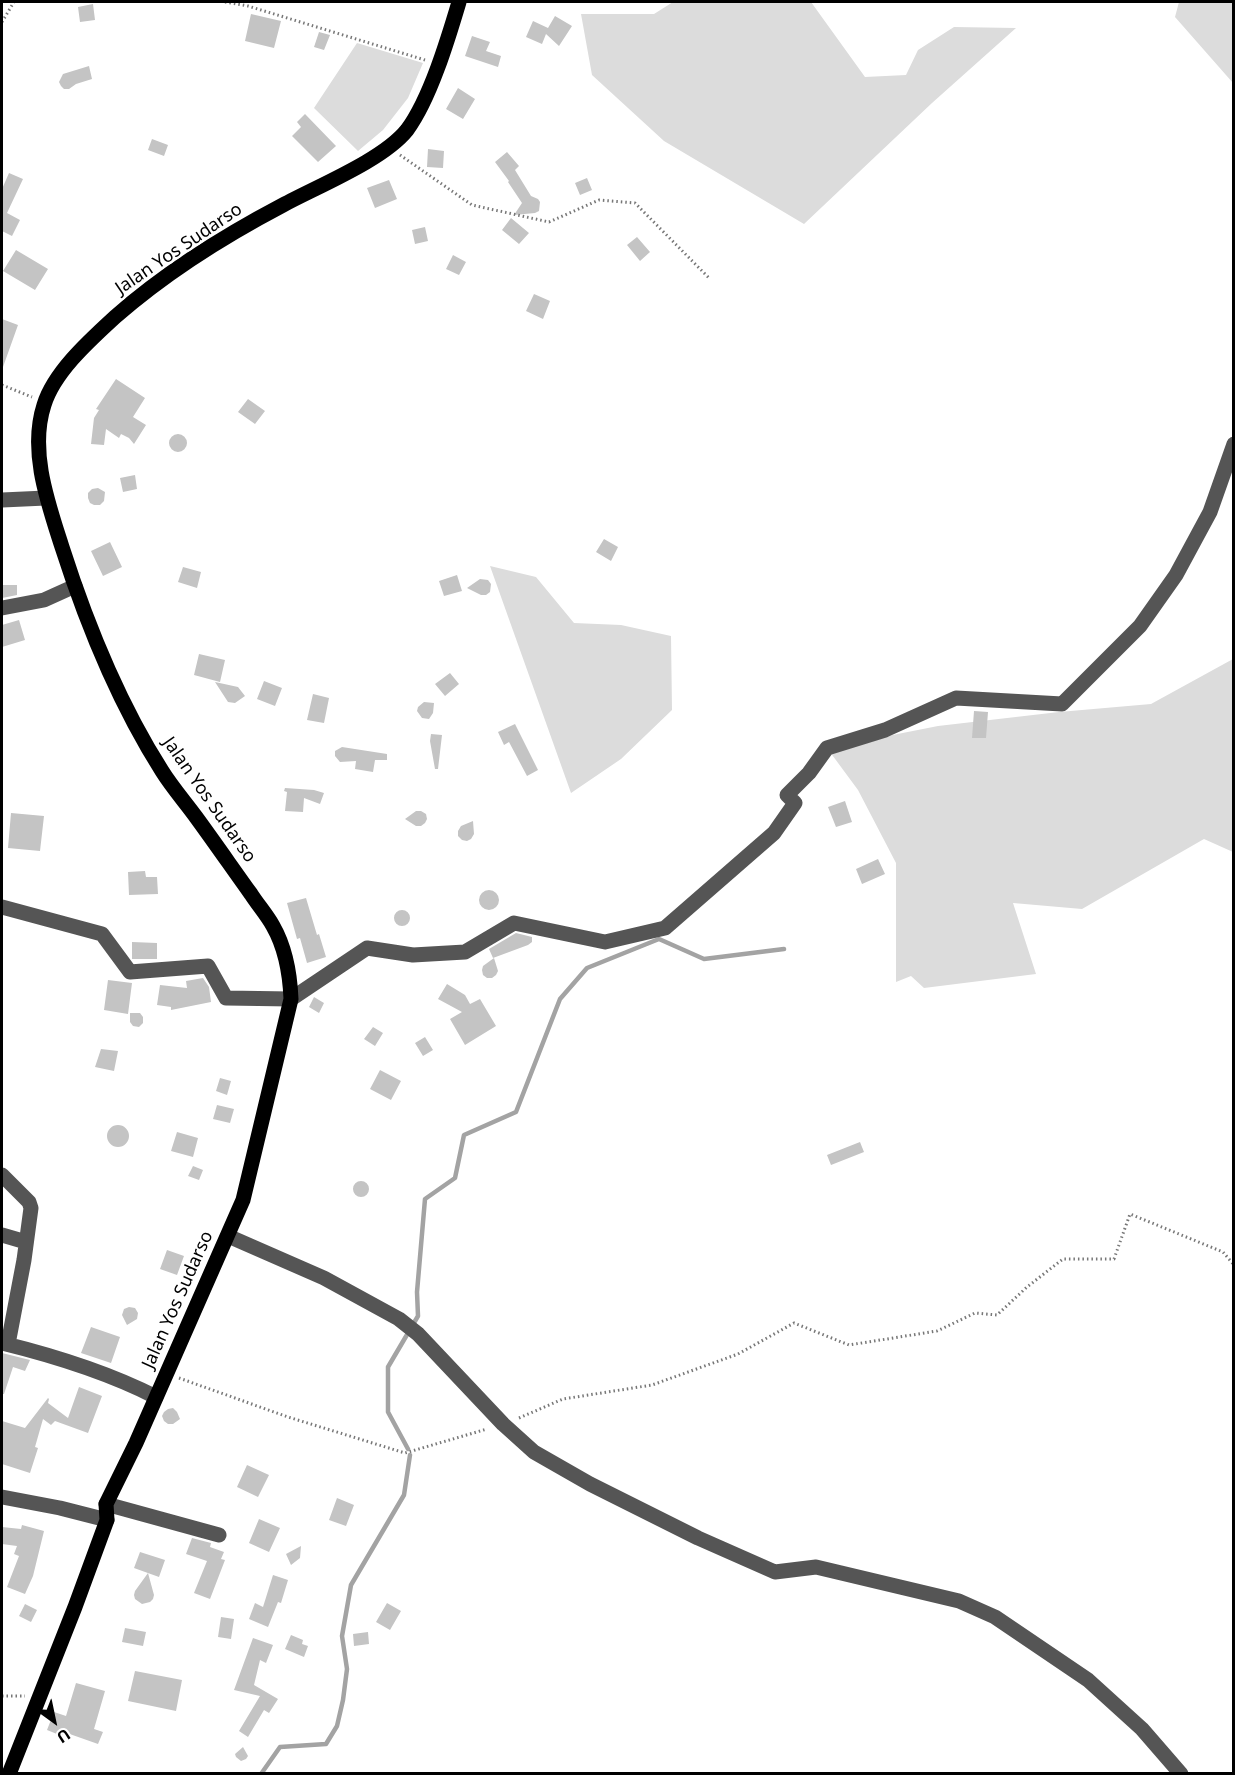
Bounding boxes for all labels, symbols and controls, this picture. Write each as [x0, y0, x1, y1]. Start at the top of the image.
street label: Jalan Yos Sudarso [112, 199, 246, 299]
street label: Jalan Yos Sudarso [158, 733, 260, 867]
street label: Jalan Yos Sudarso [138, 1228, 218, 1372]
north arrow [24, 1691, 84, 1751]
text: U [53, 1724, 75, 1749]

